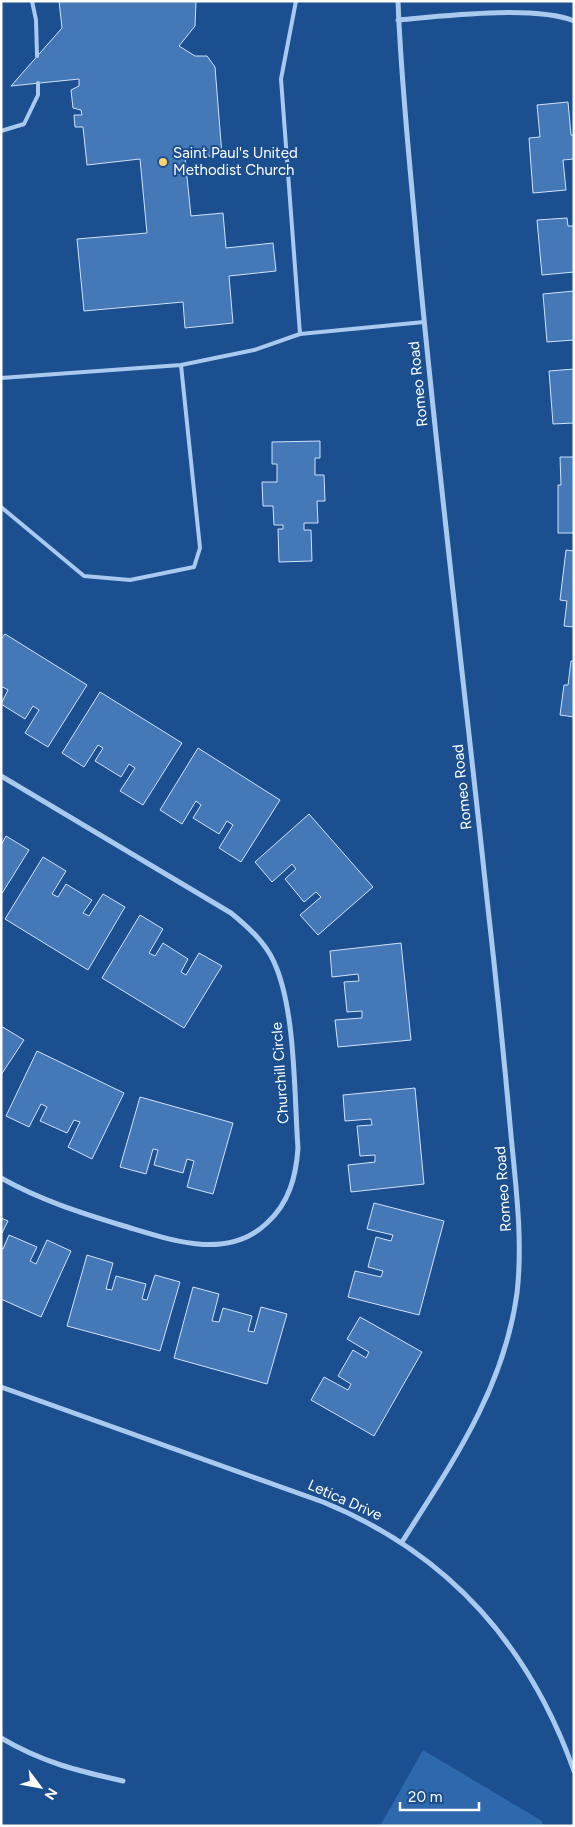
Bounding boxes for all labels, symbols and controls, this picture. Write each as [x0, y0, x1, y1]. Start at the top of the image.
place label: Saint Paul's United Methodist Church [173, 144, 298, 179]
marker: Saint Paul's United Methodist Church [157, 156, 169, 168]
street label: Romeo Road [405, 340, 431, 428]
street label: Romeo Road [449, 743, 475, 831]
street label: Churchill Circle [267, 1022, 293, 1124]
street label: Romeo Road [491, 1145, 515, 1233]
street label: Letica Drive [305, 1476, 385, 1524]
north arrow [15, 1762, 65, 1812]
scale bar [400, 1780, 479, 1812]
text: N [41, 1785, 61, 1803]
text: 20 m [408, 1788, 442, 1806]

